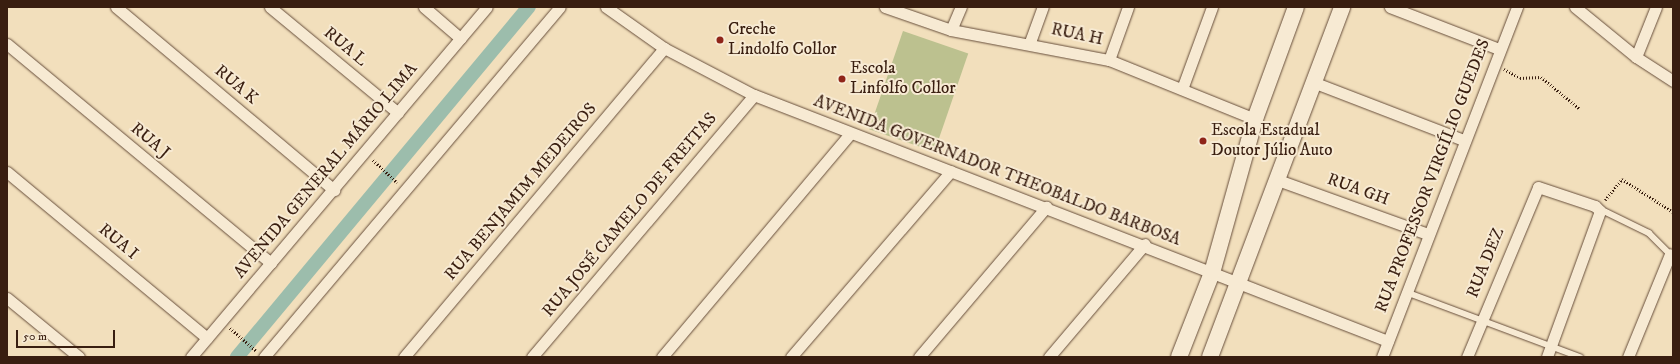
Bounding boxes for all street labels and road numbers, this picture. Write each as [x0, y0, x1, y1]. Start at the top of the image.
street label: RUA H [1049, 20, 1105, 50]
street label: RUA L [319, 23, 371, 71]
street label: RUA PROFESSOR VIRGÍLIO GUEDES [1371, 36, 1495, 316]
street label: AVENIDA GENERAL MÁRIO LIMA [230, 59, 422, 283]
street label: RUA K [210, 61, 262, 109]
street label: AVENIDA GOVERNADOR THEOBALDO BARBOSA [811, 91, 1183, 251]
street label: RUA BENJAMIM MEDEIROS [441, 99, 601, 285]
street label: RUA JOSÉ CAMELO DE FREITAS [539, 109, 721, 321]
street label: RUA J [126, 119, 174, 163]
street label: RUA GH [1324, 169, 1392, 211]
street label: RUA I [94, 220, 142, 264]
street label: RUA DEZ [1463, 225, 1509, 301]

